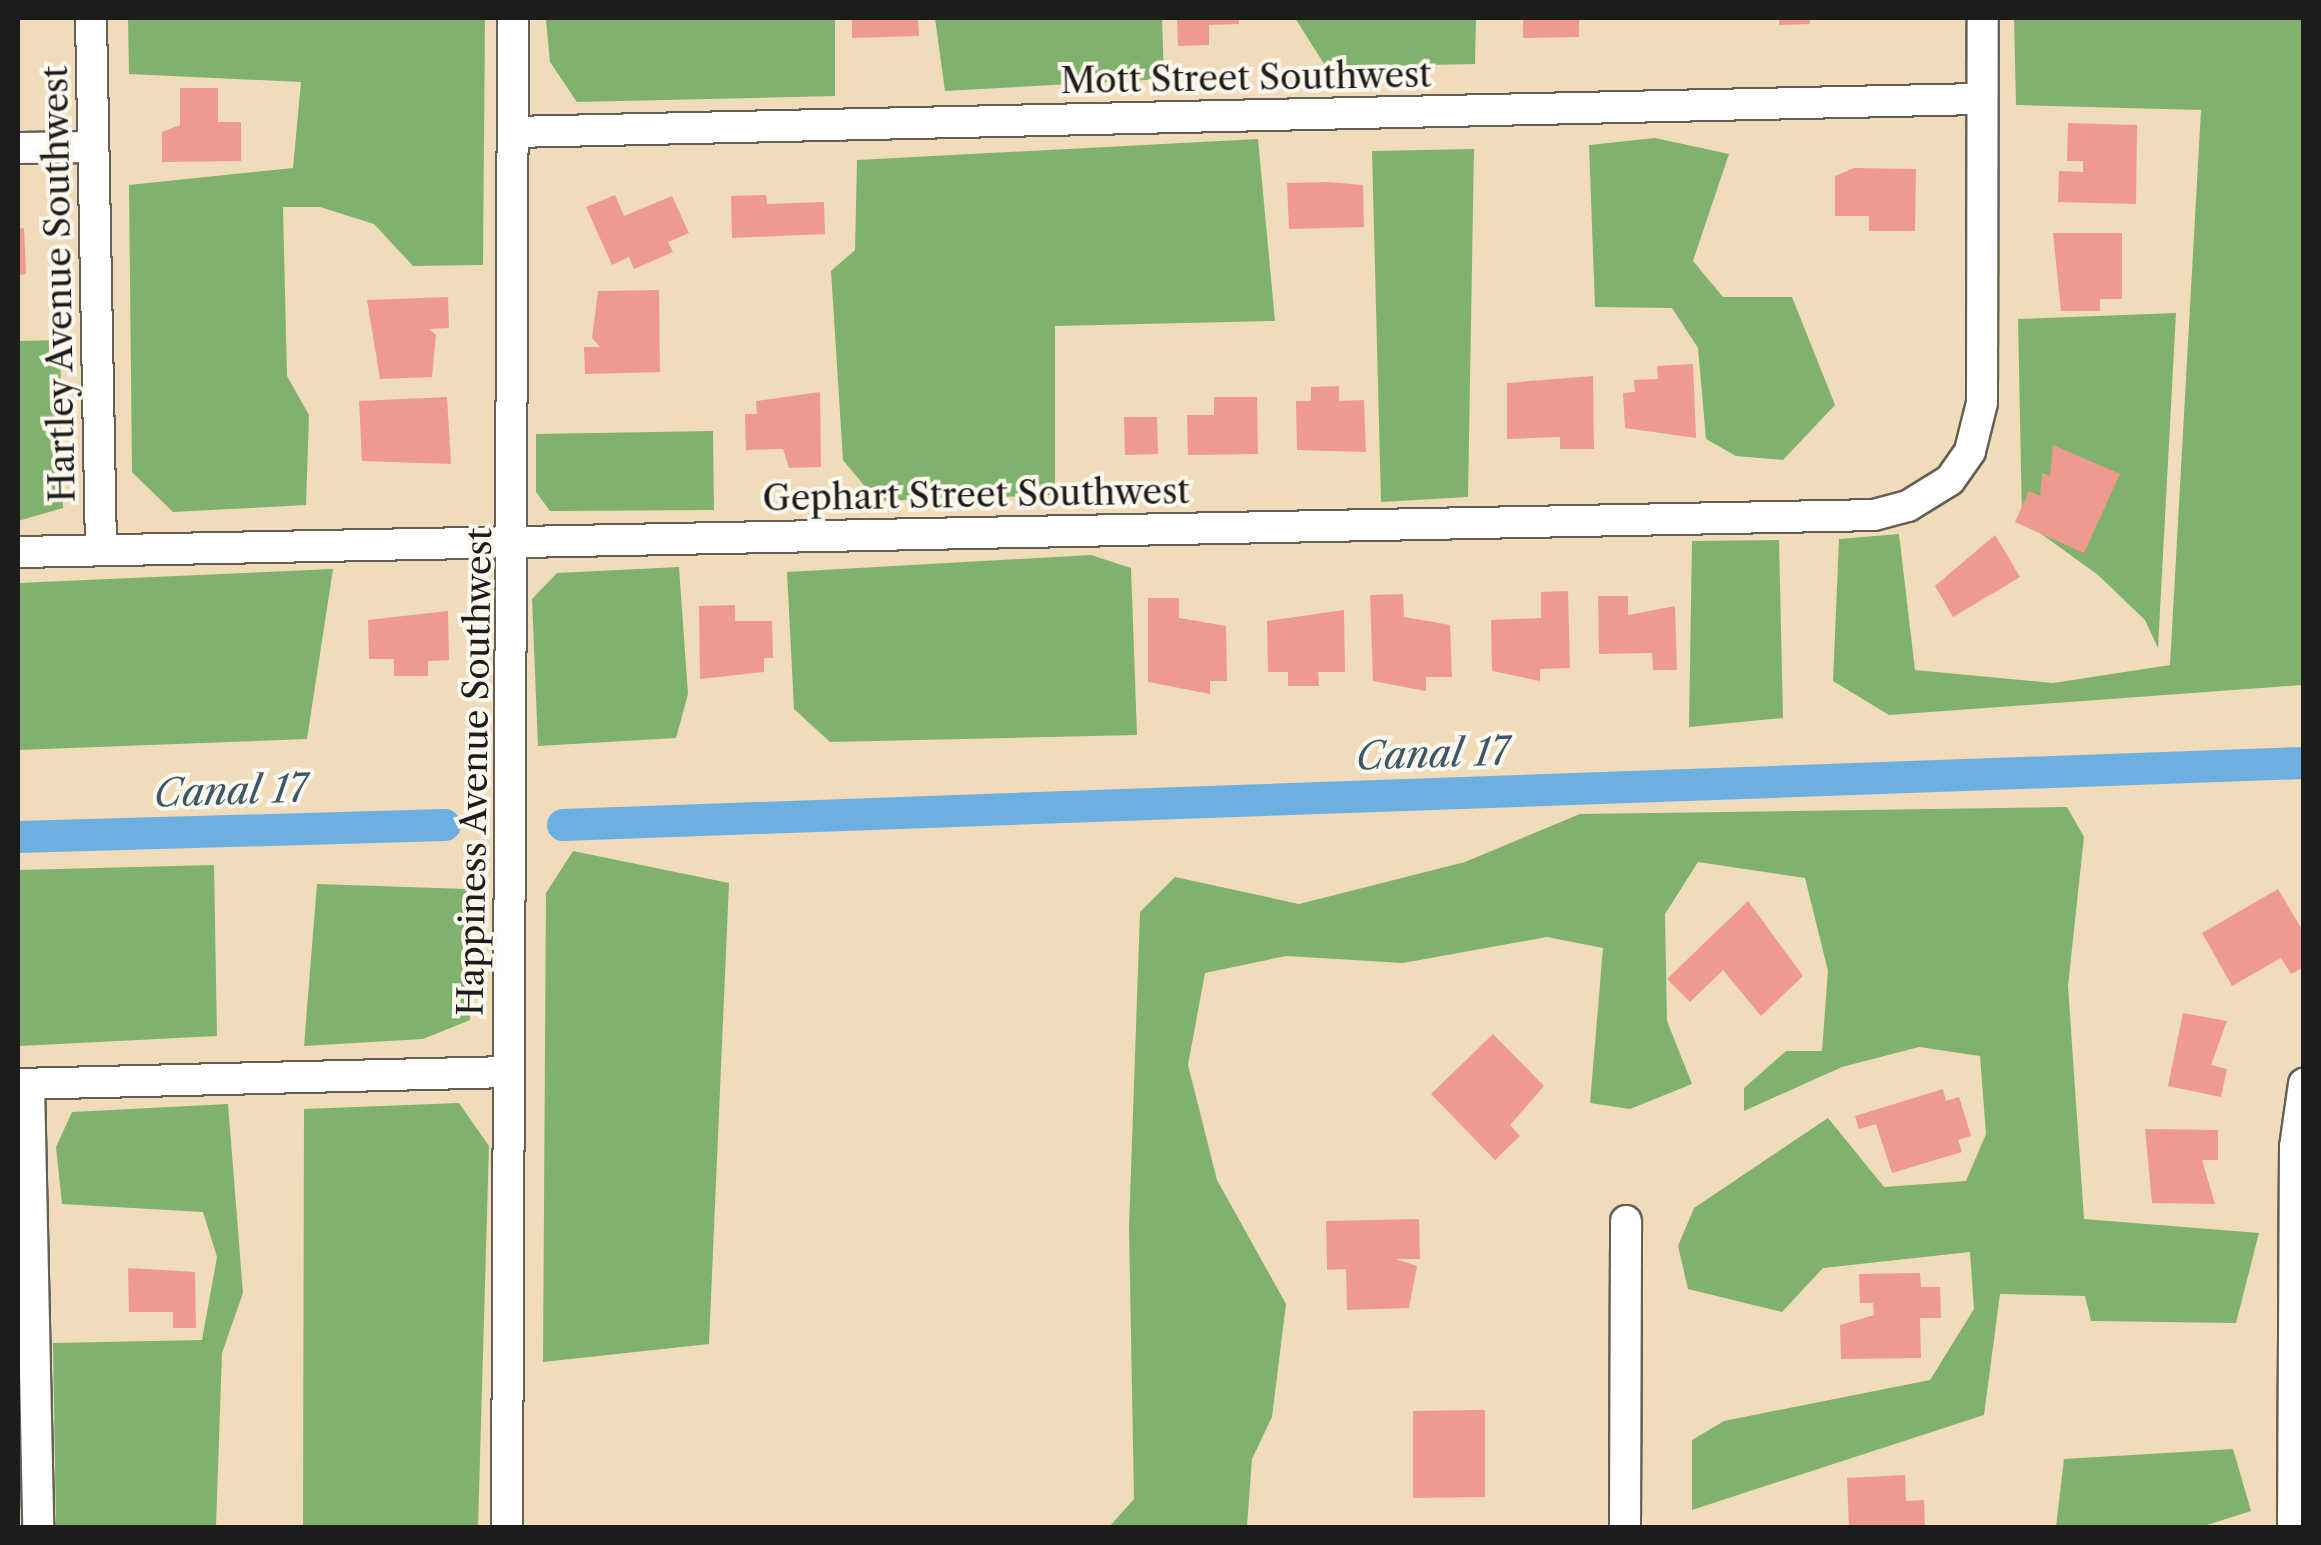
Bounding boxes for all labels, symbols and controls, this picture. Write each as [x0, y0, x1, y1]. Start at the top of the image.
street label: Mott Street Southwest [1060, 54, 1432, 102]
street label: Hartley Avenue Southwest [34, 64, 84, 504]
street label: Gephart Street Southwest [762, 470, 1190, 520]
street label: Happiness Avenue Southwest [450, 527, 500, 1017]
water label: Canal 17 [1355, 729, 1509, 779]
water label: Canal 17 [153, 766, 307, 816]

